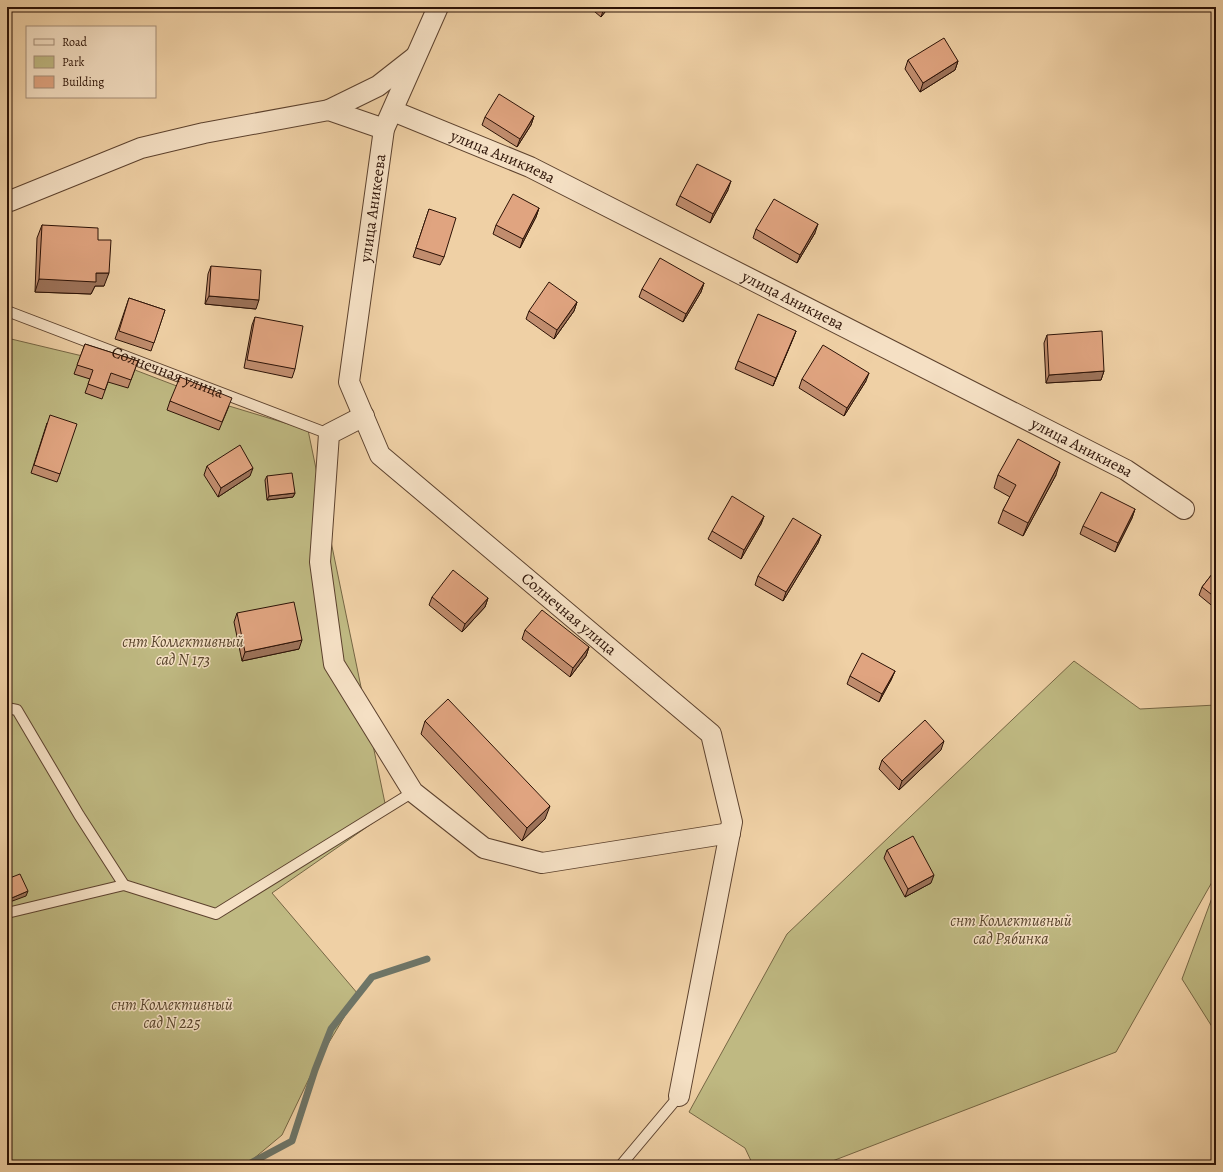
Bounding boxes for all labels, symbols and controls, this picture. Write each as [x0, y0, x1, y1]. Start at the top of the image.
legend [26, 26, 156, 98]
text: Road [62, 34, 88, 50]
text: Park [62, 54, 85, 70]
text: Building [62, 74, 104, 90]
street label: улица Аникиева [446, 124, 560, 189]
street label: улица Аникеева [354, 152, 392, 265]
street label: улица Аникиева [737, 265, 848, 336]
street label: Солнечная улица [108, 341, 228, 404]
street label: улица Аникиева [1026, 412, 1138, 483]
street label: Солнечная улица [516, 567, 622, 661]
park label: снт Коллективный сад N 173 [122, 631, 244, 671]
park label: снт Коллективный сад Рябинка [950, 910, 1072, 950]
park label: снт Коллективный сад N 225 [111, 994, 233, 1034]

